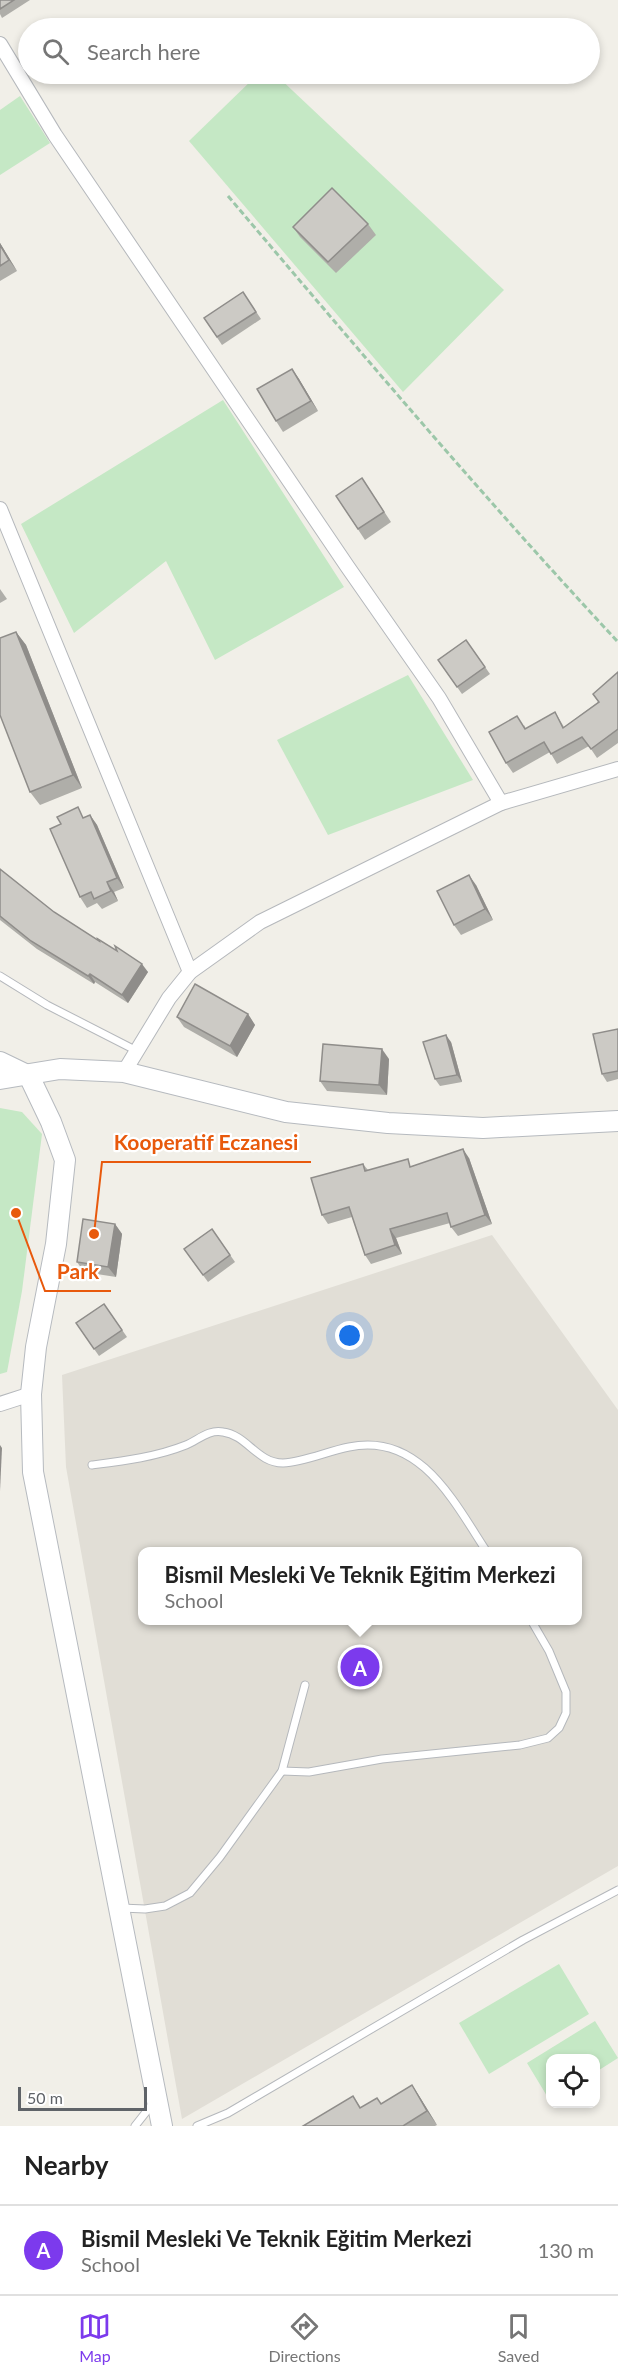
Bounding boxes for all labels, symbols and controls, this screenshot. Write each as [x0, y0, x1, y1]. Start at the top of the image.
search box [18, 18, 600, 84]
icon: search [39, 35, 72, 68]
text: Search here [87, 38, 200, 65]
callout: Kooperatif Eczanesi [102, 1123, 311, 1162]
text: Kooperatif Eczanesi [114, 1129, 298, 1154]
callout: Park [45, 1252, 111, 1291]
text: Park [57, 1258, 100, 1283]
your location [335, 1321, 364, 1350]
popup [138, 1547, 582, 1625]
text: Bismil Mesleki Ve Teknik Eğitim Merkezi [165, 1561, 555, 1588]
text: School [165, 1588, 223, 1612]
pin: A [340, 1644, 380, 1690]
map controls [546, 2054, 600, 2108]
button: locate [546, 2054, 600, 2108]
scale bar [18, 2084, 147, 2112]
text: 50 m [27, 2088, 63, 2107]
text: Nearby [24, 2149, 109, 2181]
text: Bismil Mesleki Ve Teknik Eğitim Merkezi [81, 2225, 472, 2252]
text: A [37, 2238, 50, 2262]
text: 130 m [538, 2238, 594, 2262]
text: School [81, 2252, 140, 2276]
tab: Map [78, 2310, 111, 2365]
tab: Directions [268, 2310, 341, 2365]
tab: Saved [498, 2310, 539, 2365]

